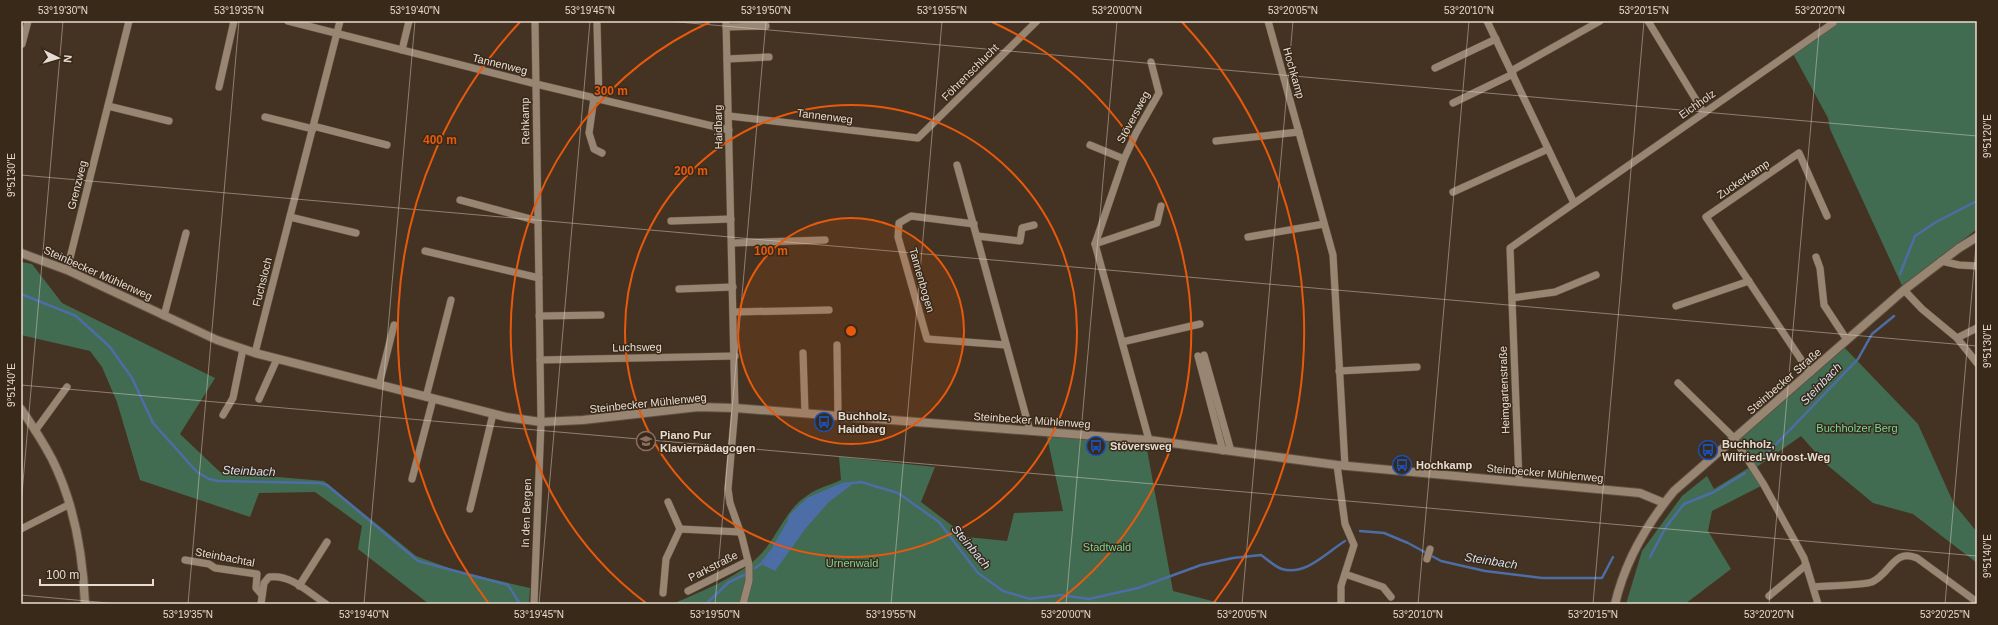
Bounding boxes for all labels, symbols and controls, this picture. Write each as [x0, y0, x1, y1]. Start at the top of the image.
text: 53°19'30"N [38, 5, 88, 16]
text: 53°19'35"N [214, 5, 264, 16]
text: 53°19'40"N [390, 5, 440, 16]
text: 53°19'45"N [565, 5, 615, 16]
text: 53°19'50"N [741, 5, 791, 16]
text: 53°19'55"N [917, 5, 967, 16]
text: 53°20'00"N [1092, 5, 1142, 16]
text: 53°20'05"N [1268, 5, 1318, 16]
text: 53°20'10"N [1444, 5, 1494, 16]
text: 53°20'15"N [1619, 5, 1669, 16]
text: 53°20'20"N [1795, 5, 1845, 16]
north arrow [38, 38, 78, 78]
street label: Föhrenschlucht [939, 41, 1001, 103]
street label: Hochkamp [1281, 46, 1307, 100]
street label: Tannenweg [471, 51, 529, 77]
text: N [62, 54, 74, 63]
text: 300 m [594, 84, 628, 98]
street label: Eichholz [1677, 87, 1717, 121]
street label: Stöversweg [1114, 89, 1152, 145]
street label: Rehkamp [519, 97, 531, 145]
street label: Haidbarg [712, 105, 724, 149]
street label: Tannenweg [796, 107, 854, 125]
text: 9°51'20"E [1982, 114, 1993, 158]
text: 400 m [423, 133, 457, 147]
text: 9°51'30"E [6, 153, 17, 197]
street label: Zuckerkamp [1715, 157, 1771, 201]
street label: Grenzweg [65, 159, 89, 211]
text: 200 m [674, 164, 708, 178]
street label: Steinbecker Mühlenweg [42, 244, 154, 302]
text: 100 m [754, 244, 788, 258]
street label: Tannenbogen [907, 246, 937, 314]
street label: Fuchsloch [250, 256, 274, 308]
centre of rings [844, 324, 858, 338]
text: 9°51'30"E [1982, 324, 1993, 368]
street label: Luchsweg [612, 341, 662, 353]
street label: Heimgartenstraße [1496, 346, 1512, 434]
street label: Steinbecker Straße [1745, 346, 1823, 416]
water label: Steinbach [1797, 360, 1845, 408]
text: 9°51'40"E [6, 363, 17, 407]
street label: Steinbecker Mühlenweg [589, 391, 707, 415]
place label: Buchholz, Haidbarg [838, 410, 891, 435]
street label: Steinbecker Mühlenweg [973, 410, 1091, 430]
bus stop icon: Buchholz, Haidbarg [813, 411, 835, 433]
park label: Buchholzer Berg [1816, 422, 1898, 434]
place label: Piano Pur Klavierpädagogen [660, 429, 756, 454]
school or university icon: Piano Pur Klavierpädagogen [635, 430, 657, 452]
bus stop icon: Stöversweg [1085, 435, 1107, 457]
place label: Buchholz, Wilfried-Wroost-Weg [1722, 438, 1830, 463]
bus stop icon: Buchholz, Wilfried-Wroost-Weg [1697, 439, 1719, 461]
place label: Stöversweg [1110, 440, 1172, 452]
bus stop icon: Hochkamp [1391, 454, 1413, 476]
place label: Hochkamp [1416, 459, 1473, 471]
street label: Steinbecker Mühlenweg [1486, 462, 1604, 484]
water label: Steinbach [222, 463, 276, 479]
street label: In den Bergen [519, 478, 533, 548]
water label: Steinbach [948, 522, 994, 572]
text: 9°51'40"E [1982, 534, 1993, 578]
park label: Stadtwald [1083, 541, 1131, 553]
street label: Steinbachtal [194, 545, 256, 569]
street label: Parkstraße [686, 548, 740, 584]
water label: Steinbach [1464, 550, 1519, 572]
park label: Urnenwald [826, 557, 878, 569]
scale bar [40, 561, 153, 587]
text: 100 m [46, 568, 79, 582]
text: 53°19'35"N [163, 609, 213, 620]
text: 53°19'40"N [339, 609, 389, 620]
text: 53°19'45"N [514, 609, 564, 620]
text: 53°19'50"N [690, 609, 740, 620]
text: 53°19'55"N [866, 609, 916, 620]
text: 53°20'00"N [1041, 609, 1091, 620]
text: 53°20'05"N [1217, 609, 1267, 620]
text: 53°20'10"N [1393, 609, 1443, 620]
text: 53°20'15"N [1568, 609, 1618, 620]
text: 53°20'20"N [1744, 609, 1794, 620]
text: 53°20'25"N [1920, 609, 1970, 620]

